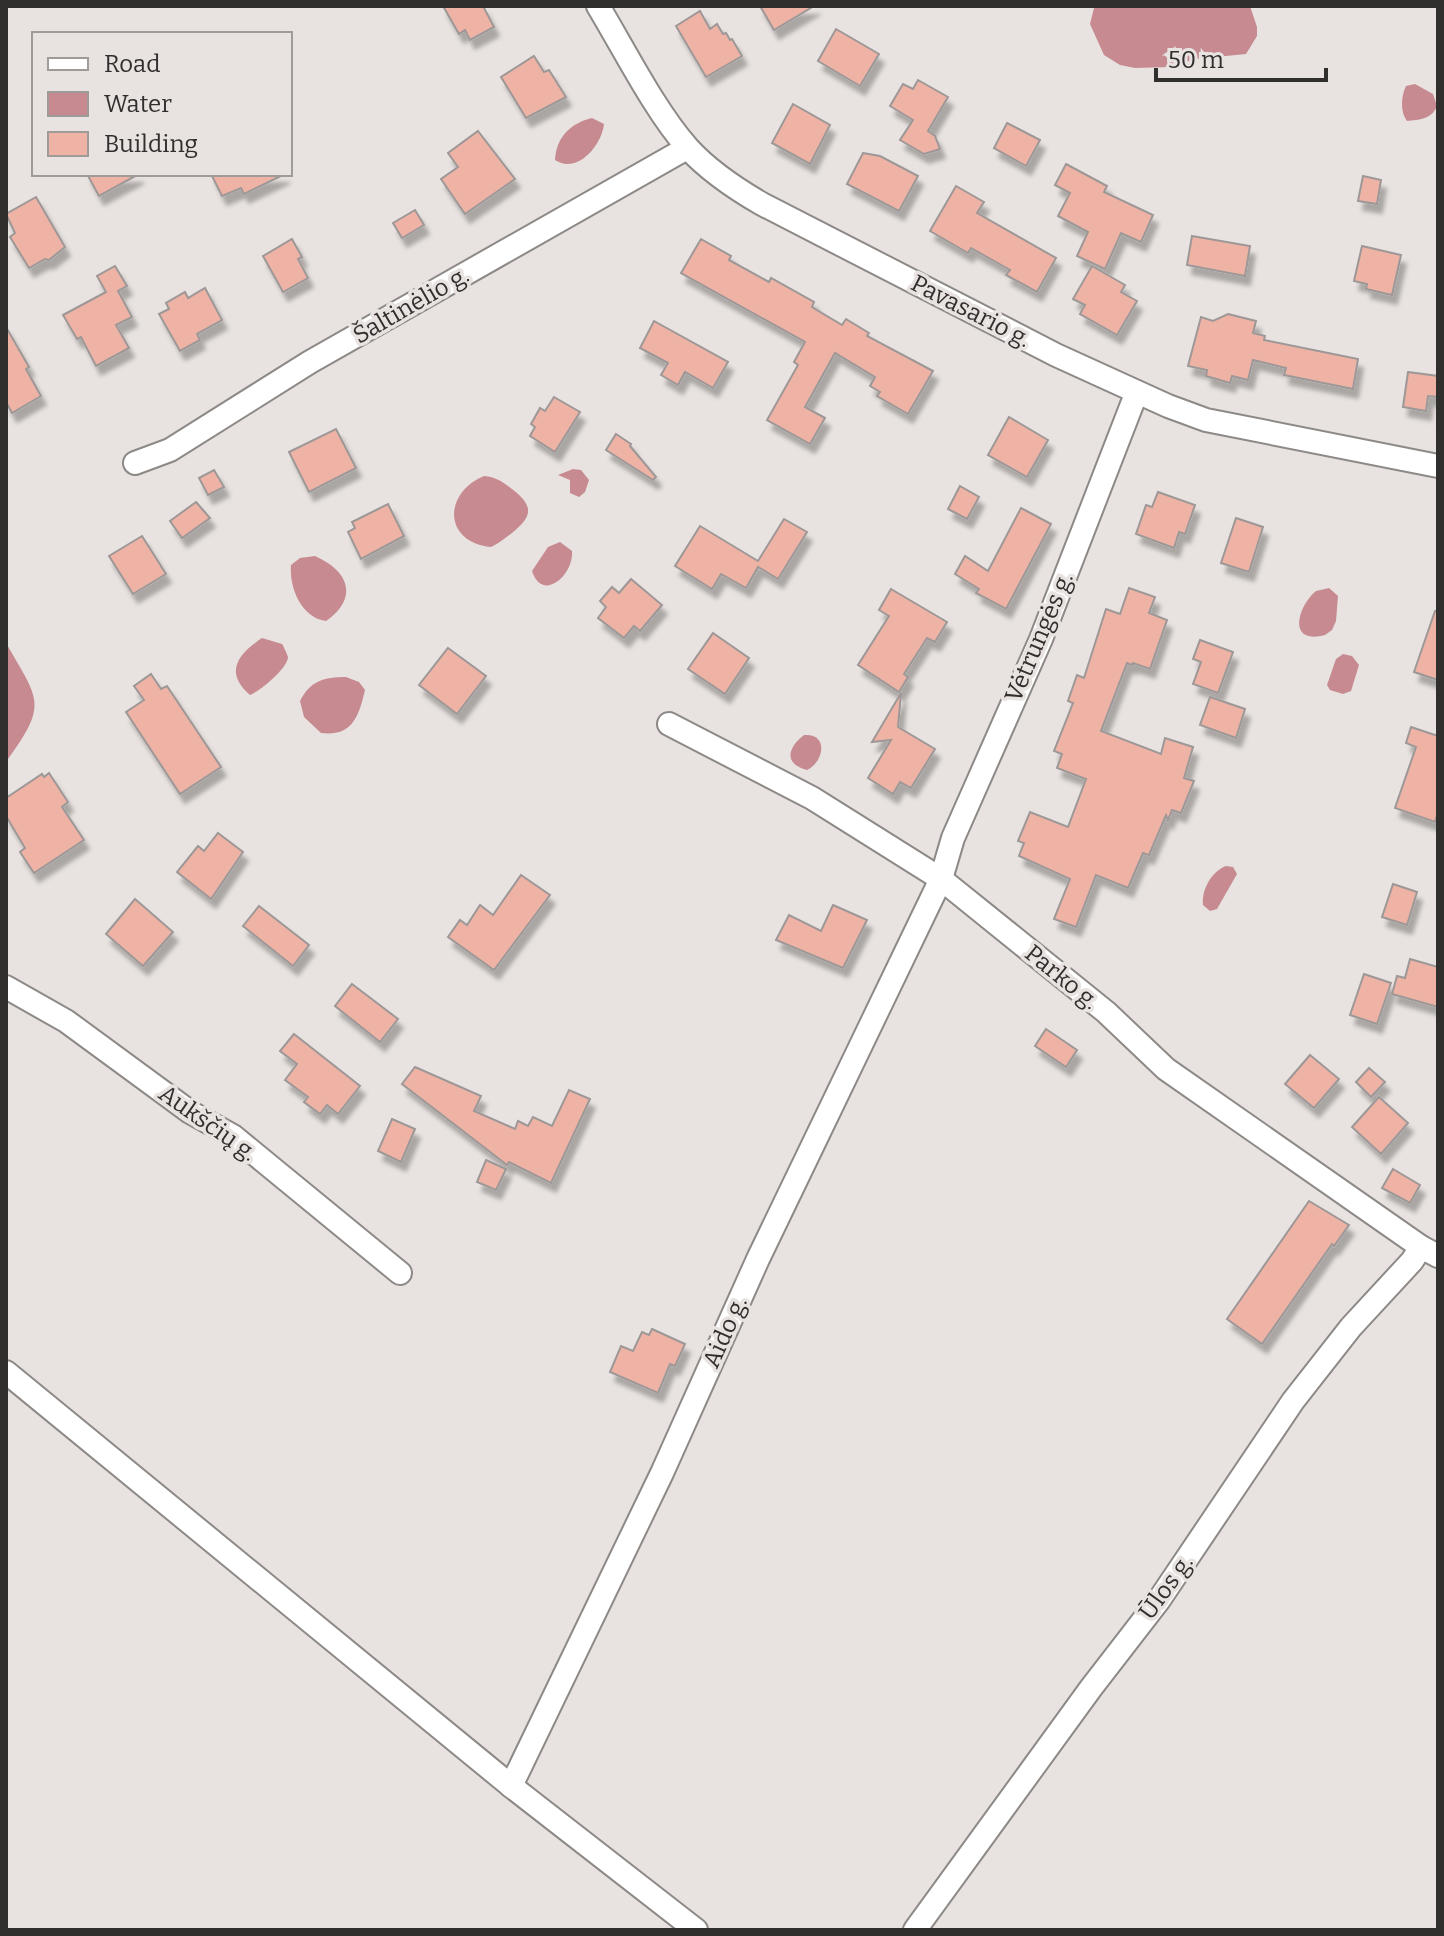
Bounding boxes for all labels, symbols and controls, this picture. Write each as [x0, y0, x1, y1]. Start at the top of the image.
legend [32, 32, 292, 176]
scale bar [1156, 32, 1326, 82]
text: 50 m [1168, 46, 1224, 74]
text: Road [104, 50, 160, 78]
text: Water [104, 90, 172, 118]
text: Building [104, 130, 198, 158]
street label: Šaltinėlio g. [348, 260, 474, 349]
street label: Pavasario g. [906, 269, 1036, 353]
street label: Vėtrungės g. [999, 568, 1079, 706]
street label: Parko g. [1019, 939, 1105, 1015]
street label: Aukščių g. [154, 1079, 262, 1167]
street label: Aido g. [697, 1292, 753, 1372]
street label: Ūlos g. [1133, 1549, 1199, 1625]

